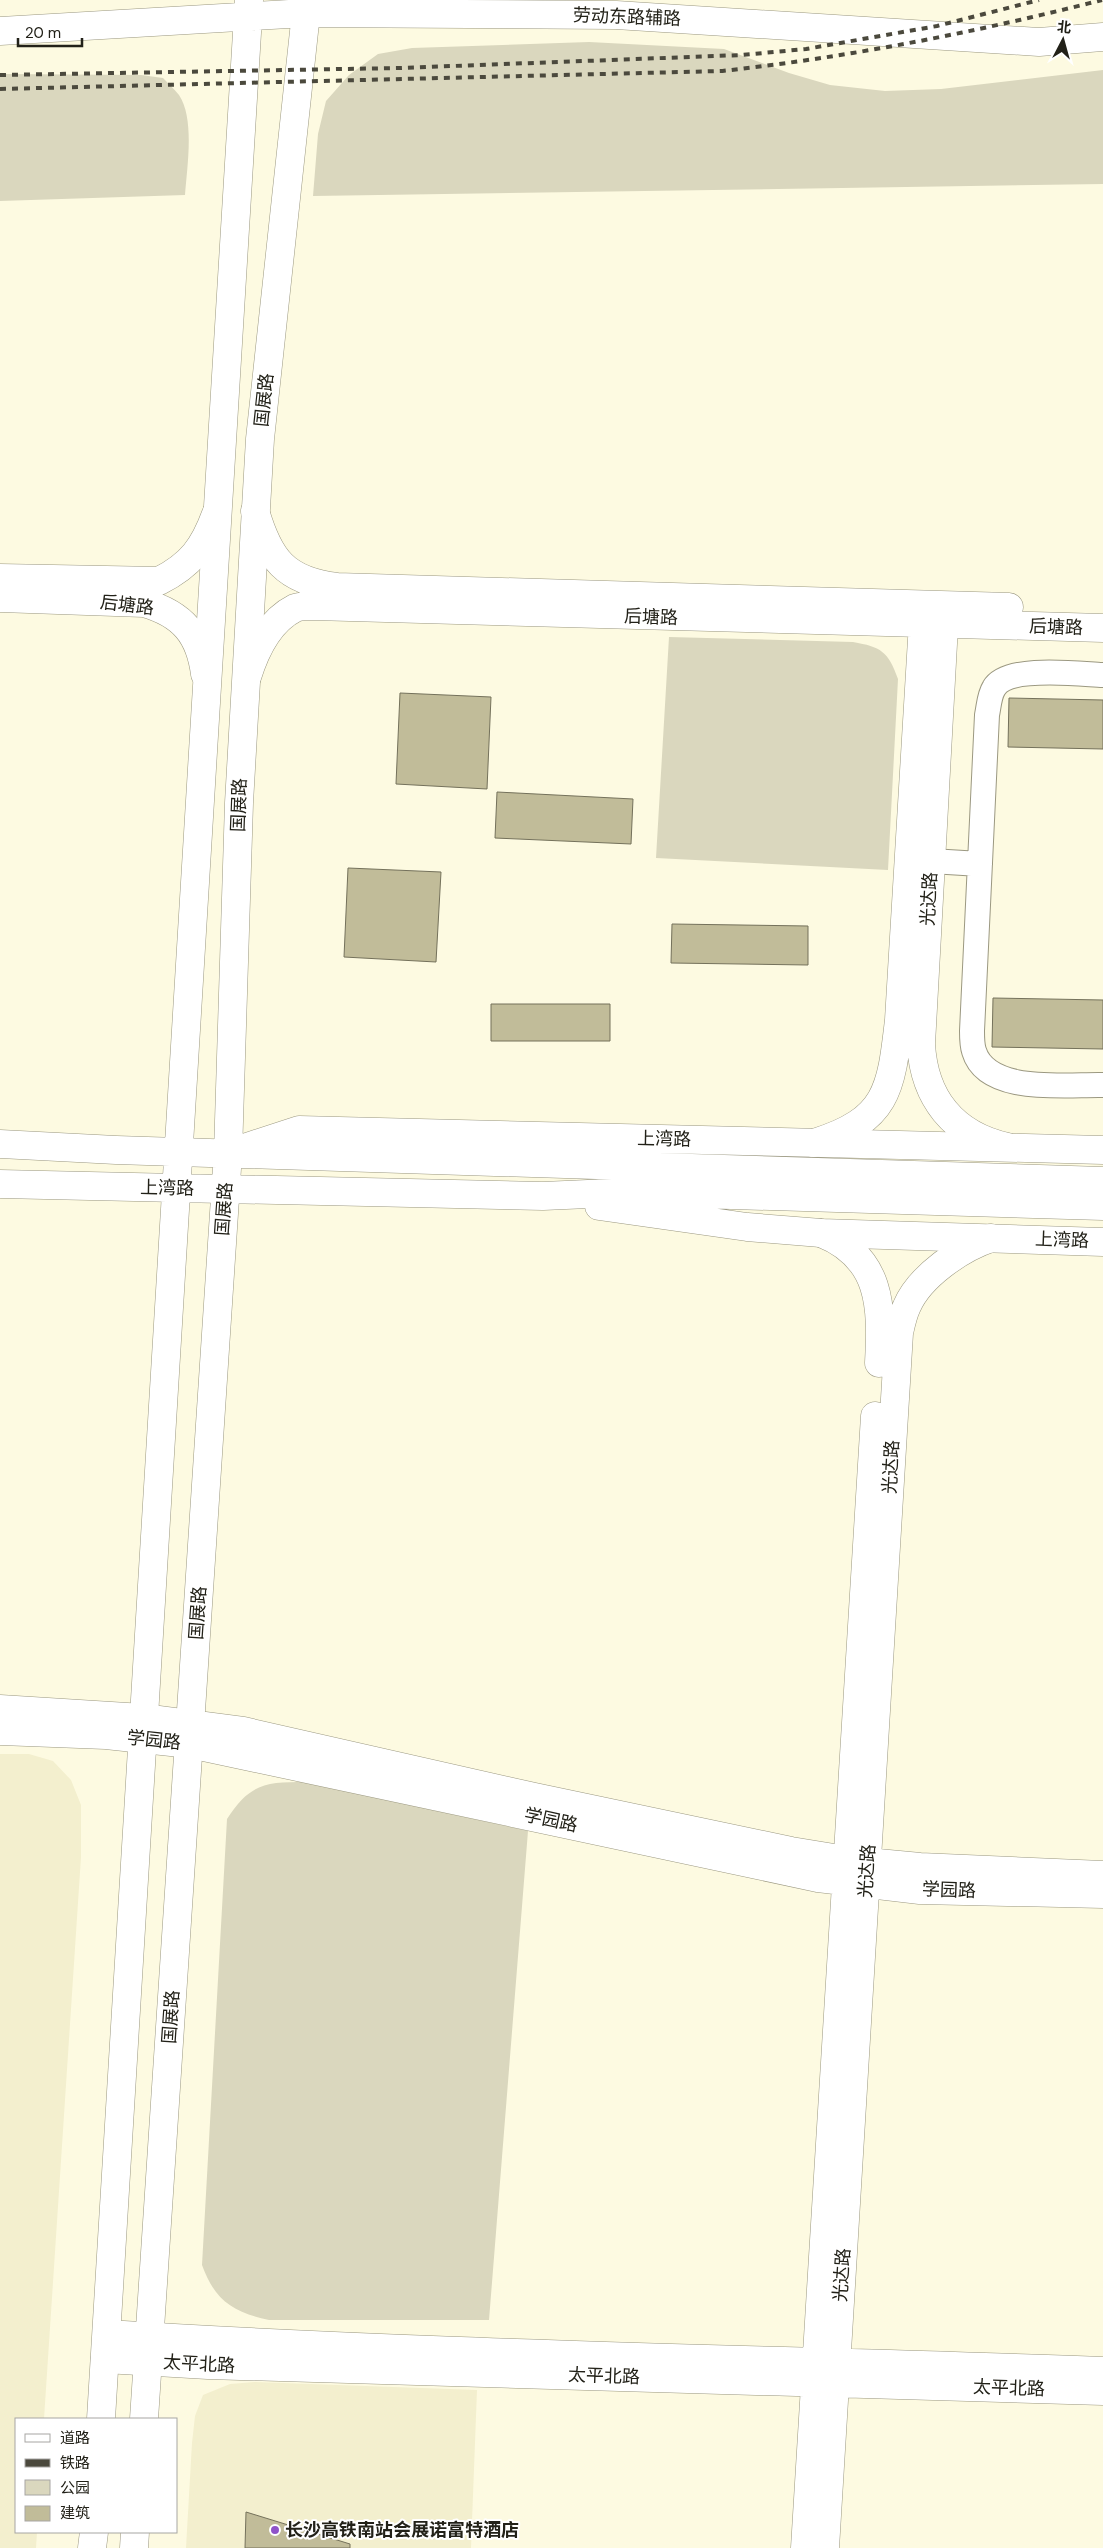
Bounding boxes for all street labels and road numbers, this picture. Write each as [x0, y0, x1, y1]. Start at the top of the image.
street label: 劳动东路辅路 [573, 3, 681, 31]
street label: 国展路 [249, 372, 279, 428]
street label: 后塘路 [99, 590, 155, 620]
street label: 后塘路 [624, 604, 678, 630]
street label: 后塘路 [1029, 614, 1083, 640]
street label: 国展路 [226, 778, 252, 832]
street label: 光达路 [916, 871, 942, 927]
street label: 上湾路 [637, 1127, 691, 1151]
street label: 上湾路 [140, 1176, 194, 1200]
street label: 国展路 [210, 1181, 238, 1237]
street label: 上湾路 [1035, 1227, 1089, 1253]
street label: 光达路 [878, 1439, 904, 1495]
street label: 国展路 [184, 1585, 212, 1641]
street label: 学园路 [126, 1725, 182, 1755]
street label: 学园路 [522, 1803, 580, 1837]
street label: 光达路 [853, 1843, 881, 1899]
street label: 学园路 [922, 1877, 976, 1903]
street label: 国展路 [157, 1989, 185, 2045]
street label: 光达路 [828, 2247, 856, 2303]
street label: 太平北路 [162, 2350, 236, 2378]
street label: 太平北路 [568, 2363, 640, 2389]
street label: 太平北路 [973, 2375, 1045, 2401]

